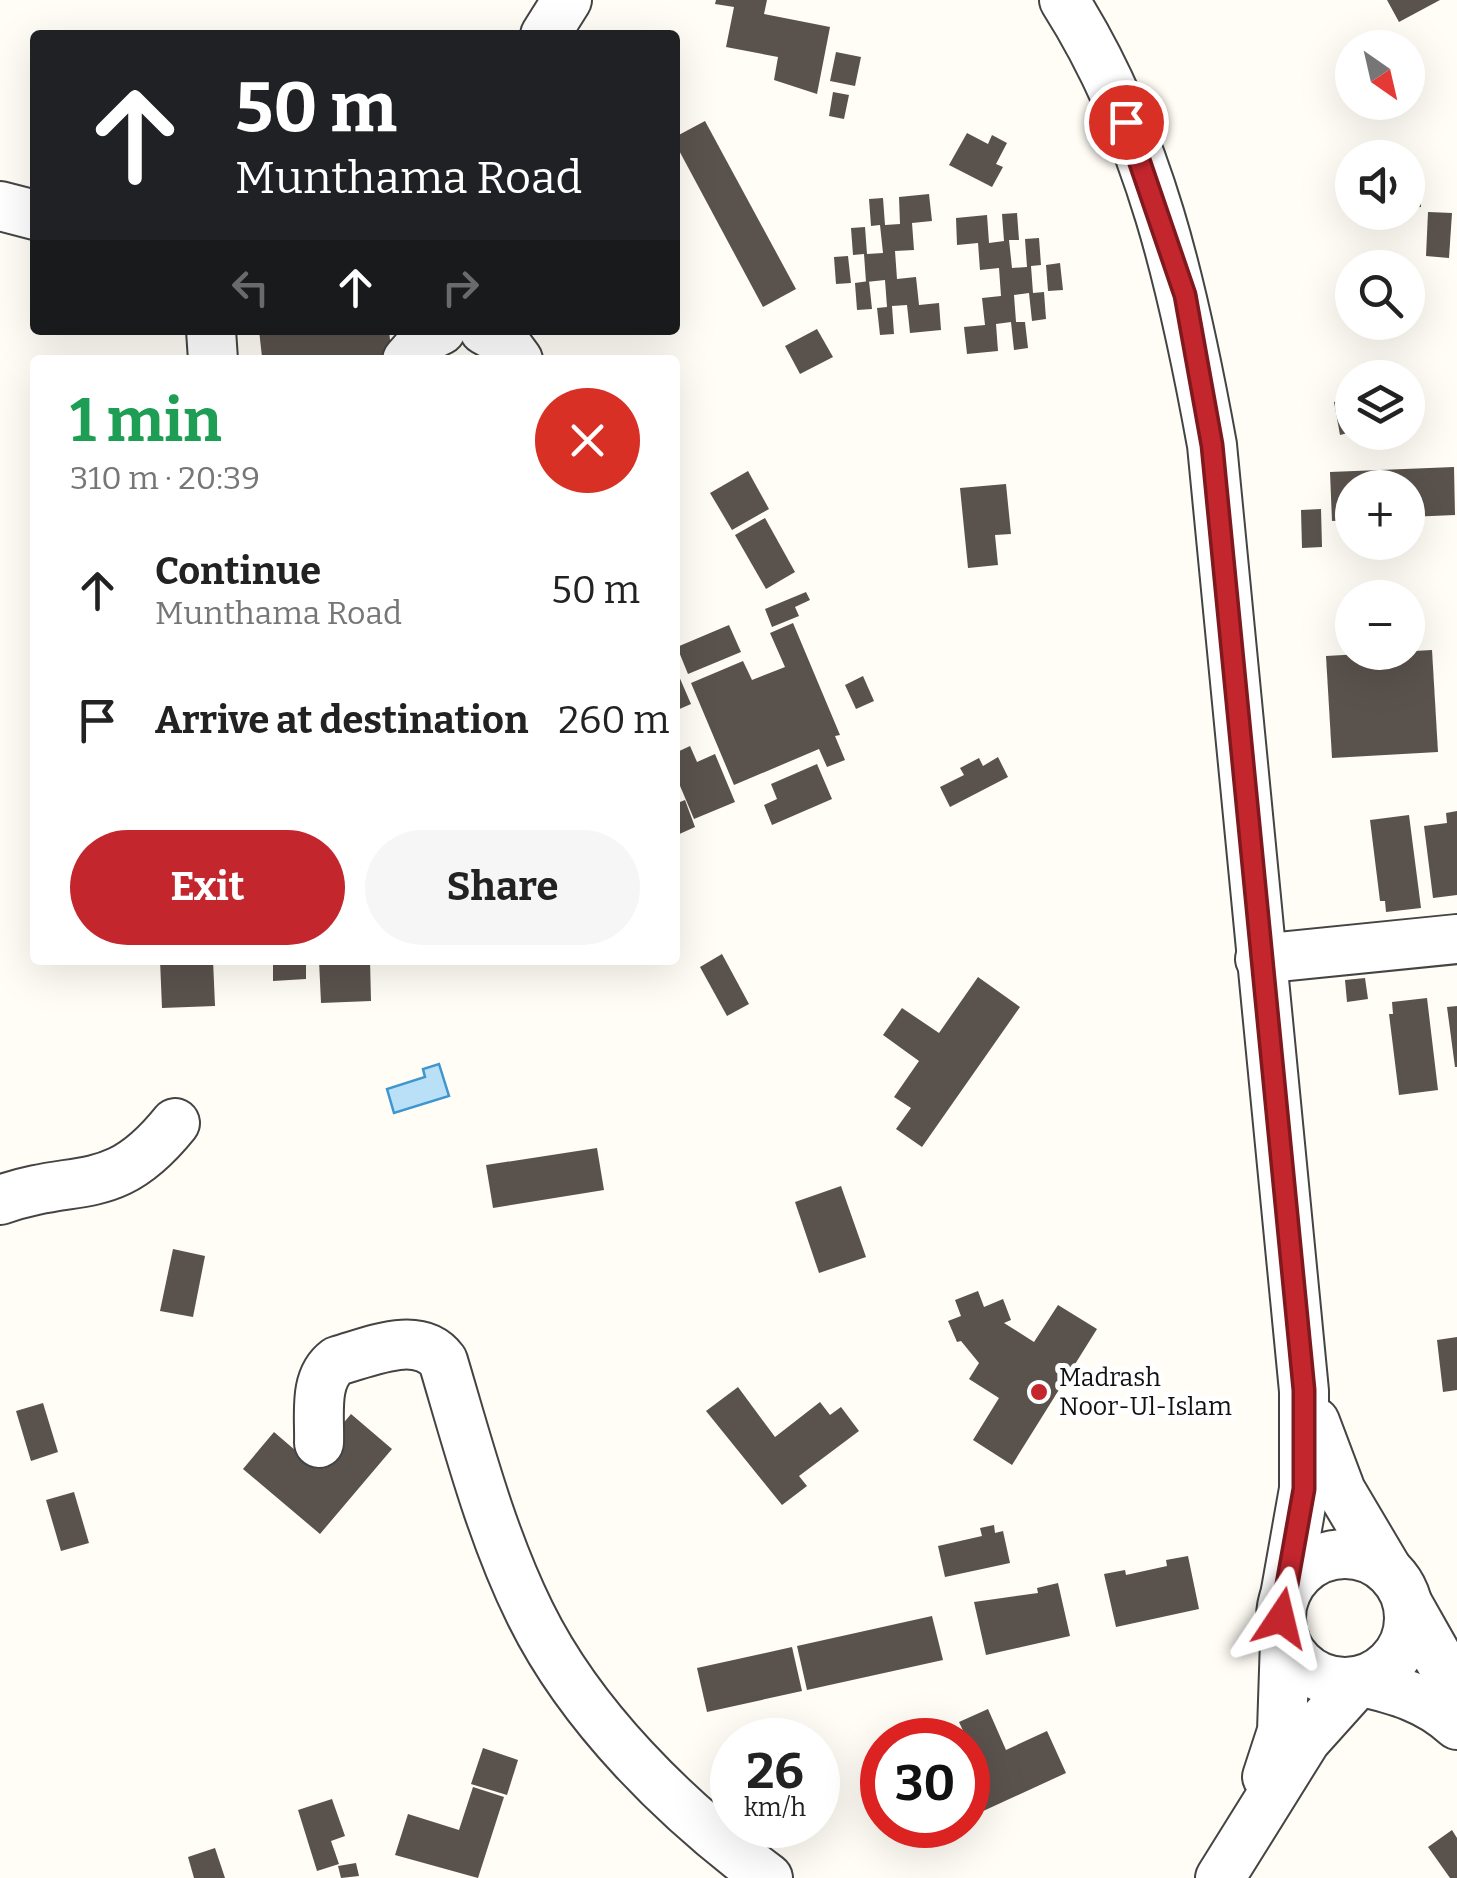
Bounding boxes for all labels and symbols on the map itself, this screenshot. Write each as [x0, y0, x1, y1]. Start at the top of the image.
north arrow [1335, 30, 1425, 120]
pin [1084, 80, 1169, 165]
place label: Madrash Noor-Ul-Islam [1059, 1363, 1232, 1422]
marker: Madrash Noor-Ul-Islam [1028, 1381, 1050, 1403]
position arrow [1229, 1566, 1333, 1670]
speed limit sign: 30 [860, 1718, 990, 1848]

